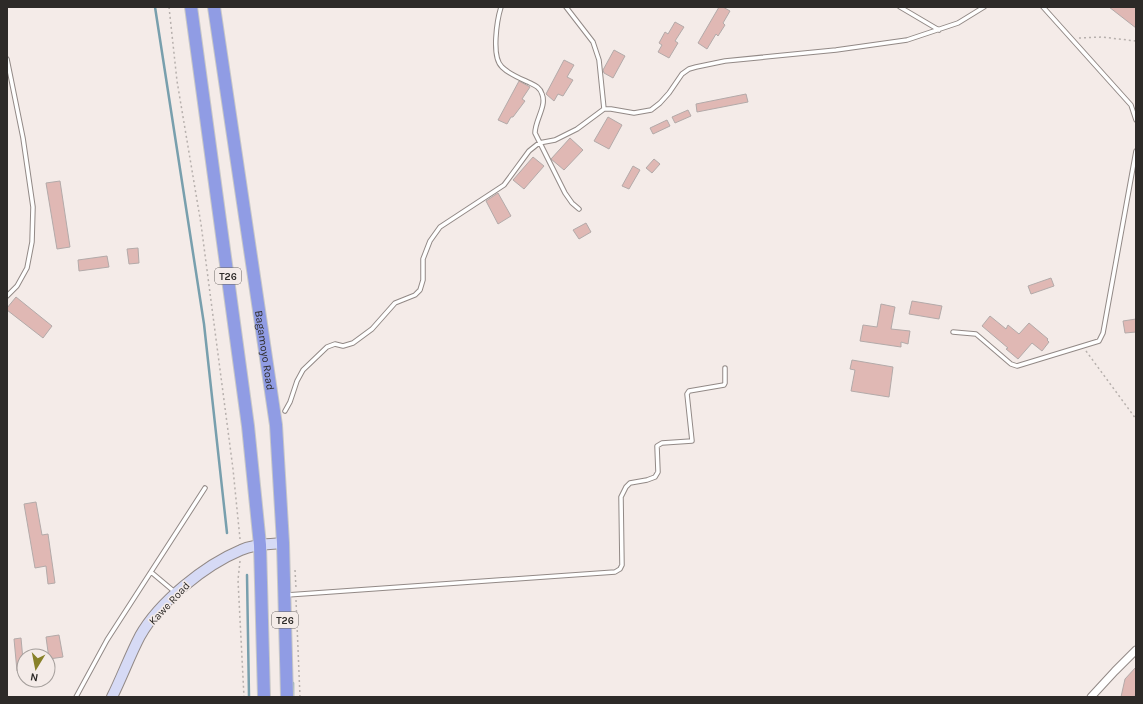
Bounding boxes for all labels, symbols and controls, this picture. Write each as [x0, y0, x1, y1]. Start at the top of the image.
road number: T26 [215, 268, 241, 284]
street label: Bagamoyo Road [252, 309, 277, 391]
street label: Kawe Road [146, 579, 193, 628]
road number: T26 [272, 612, 298, 628]
north arrow [16, 648, 56, 688]
text: N [29, 670, 39, 684]

